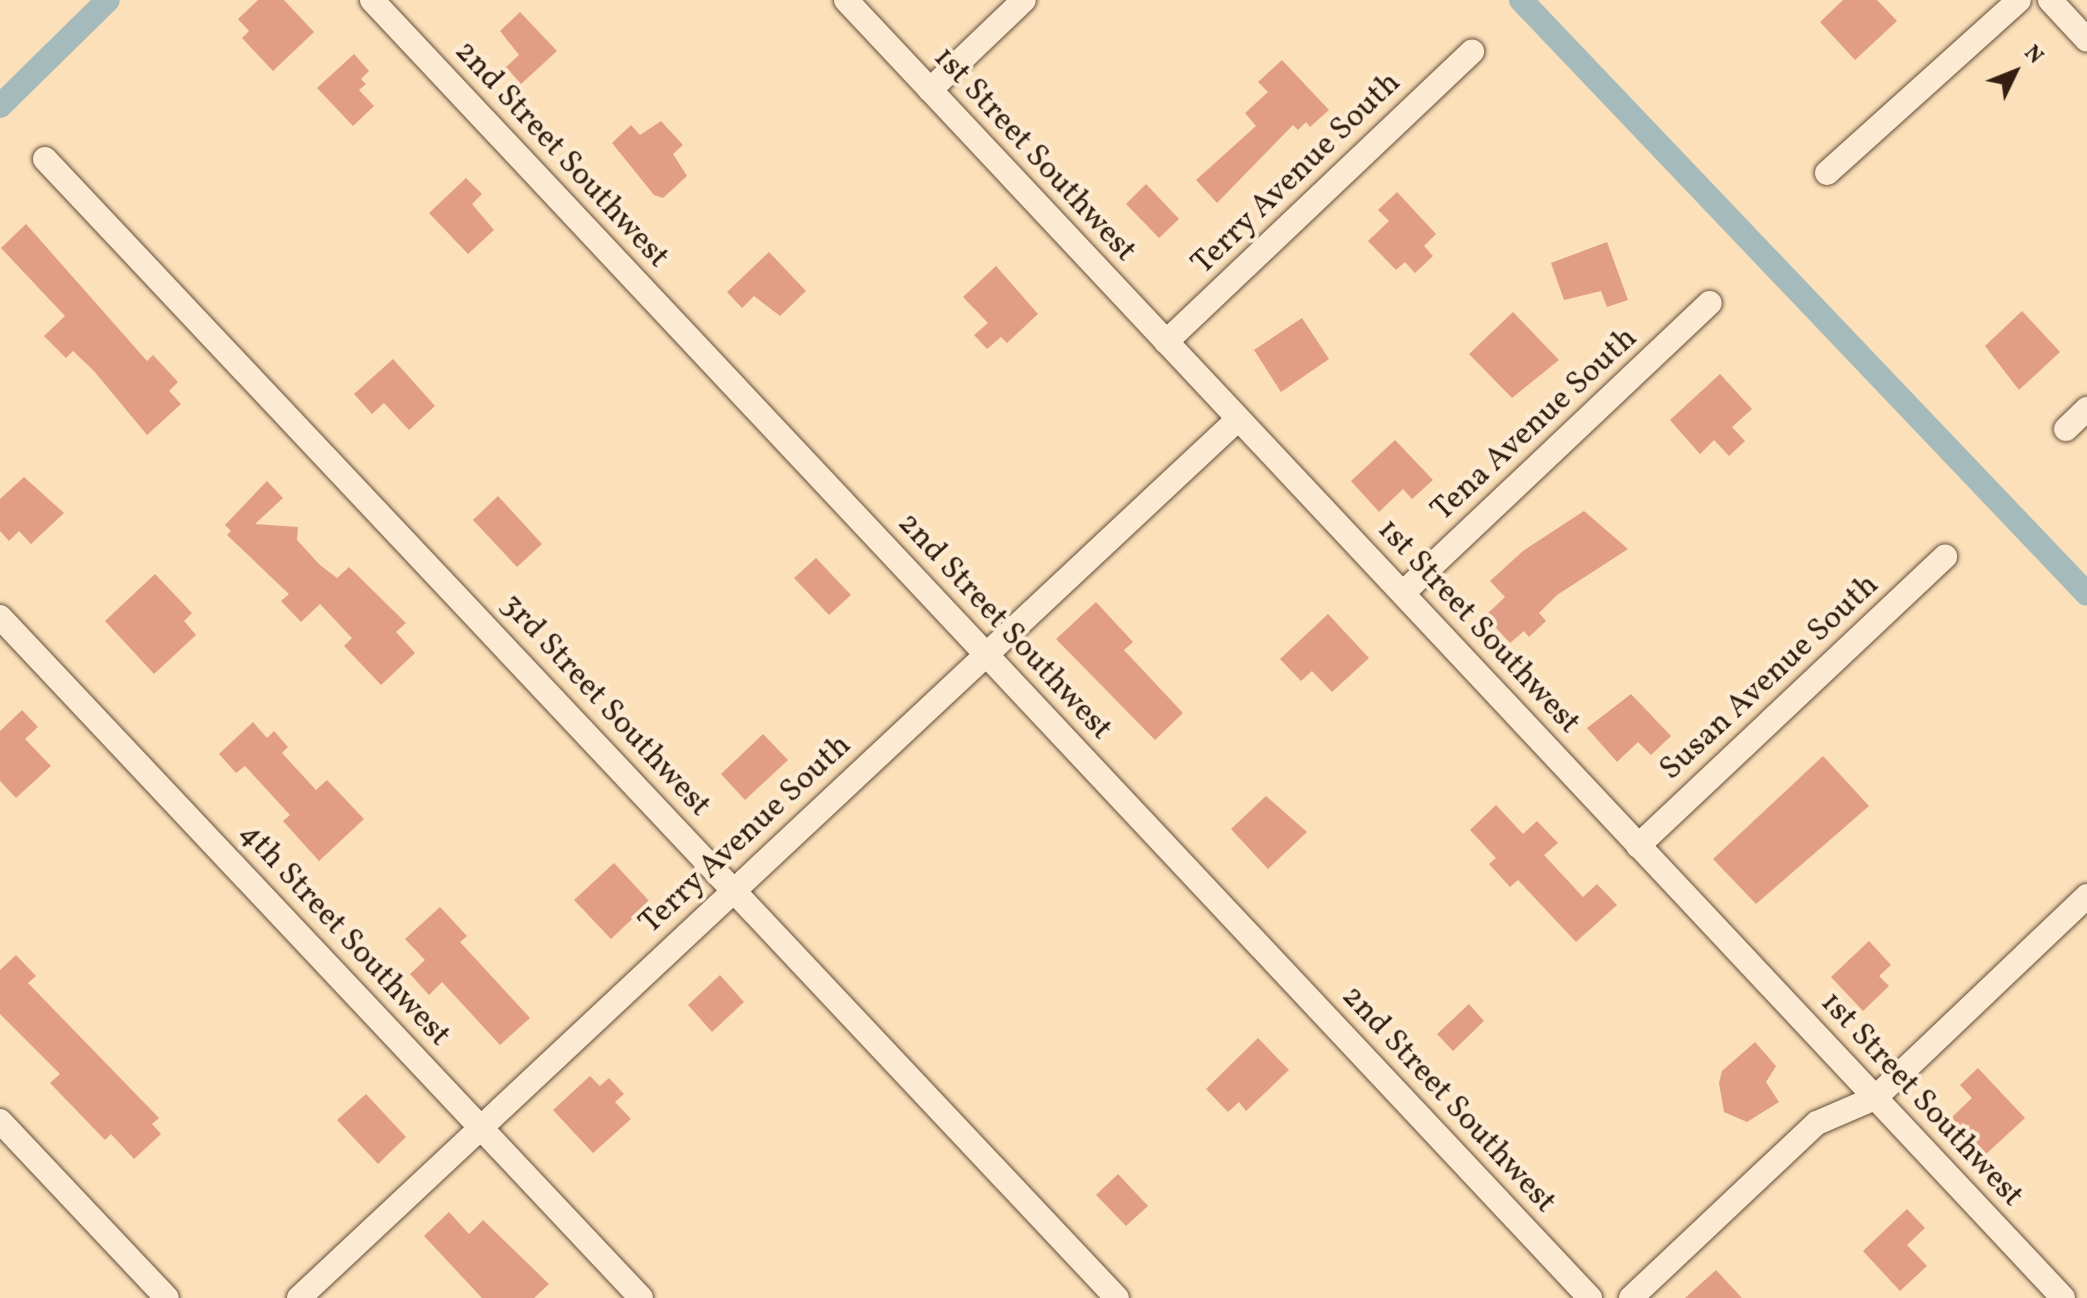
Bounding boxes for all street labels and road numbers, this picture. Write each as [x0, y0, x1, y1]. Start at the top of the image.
street label: 2nd Street Southwest [446, 33, 676, 277]
street label: 1st Street Southwest [924, 39, 1144, 271]
street label: Terry Avenue South [1184, 64, 1410, 284]
street label: Tena Avenue South [1424, 320, 1646, 530]
street label: 2nd Street Southwest [889, 505, 1119, 749]
street label: 1st Street Southwest [1368, 511, 1588, 743]
street label: Susan Avenue South [1653, 567, 1887, 789]
street label: 3rd Street Southwest [492, 587, 718, 825]
street label: Terry Avenue South [632, 727, 860, 943]
street label: 4th Street Southwest [230, 815, 458, 1055]
street label: 2nd Street Southwest [1333, 978, 1563, 1222]
street label: 1st Street Southwest [1811, 984, 2031, 1216]

